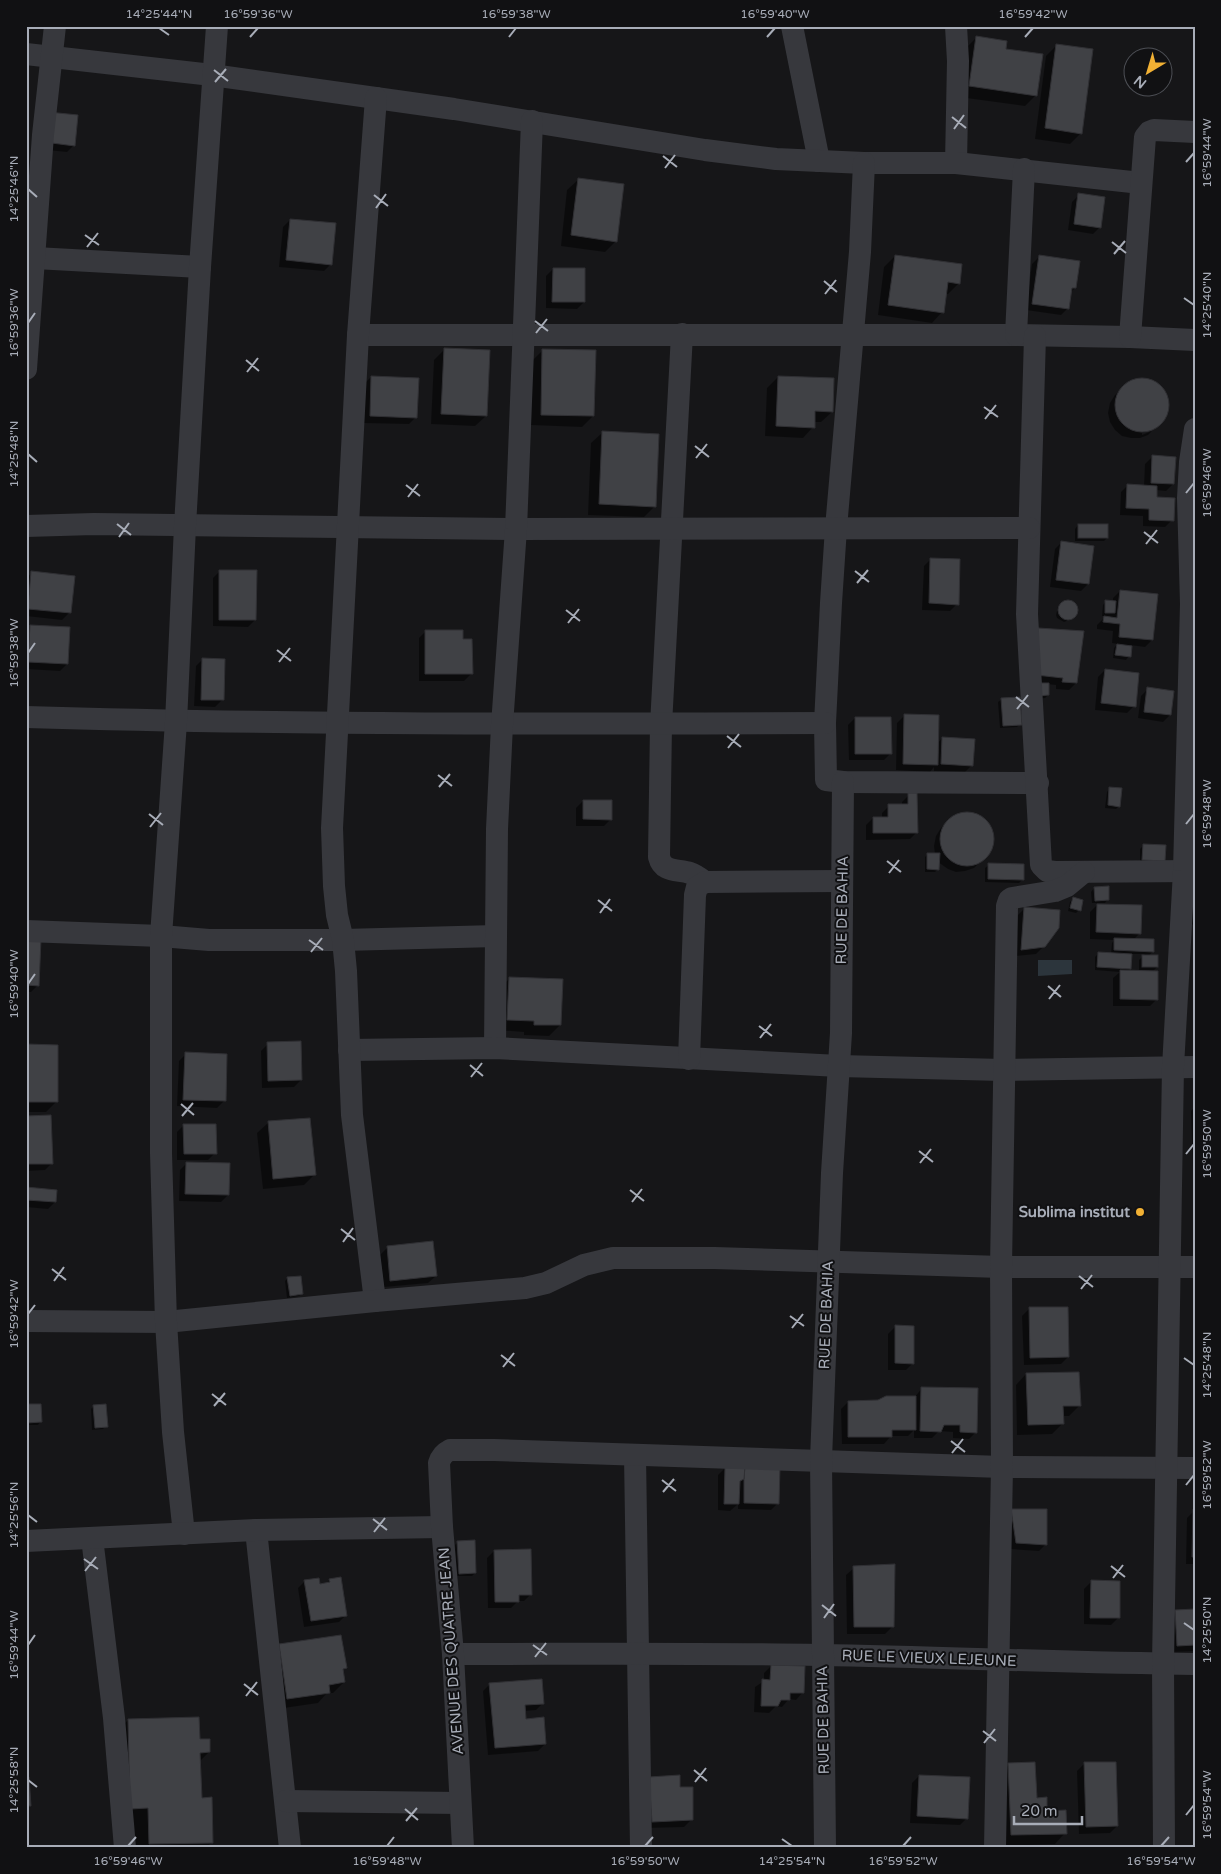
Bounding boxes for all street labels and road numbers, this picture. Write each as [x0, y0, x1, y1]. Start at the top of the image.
street label: RUE DE BAHIA [832, 856, 852, 964]
street label: RUE DE BAHIA [815, 1260, 837, 1370]
street label: AVENUE DES QUATRE JEAN [435, 1547, 467, 1755]
street label: RUE LE VIEUX LEJEUNE [841, 1646, 1017, 1670]
street label: RUE DE BAHIA [813, 1666, 833, 1774]

